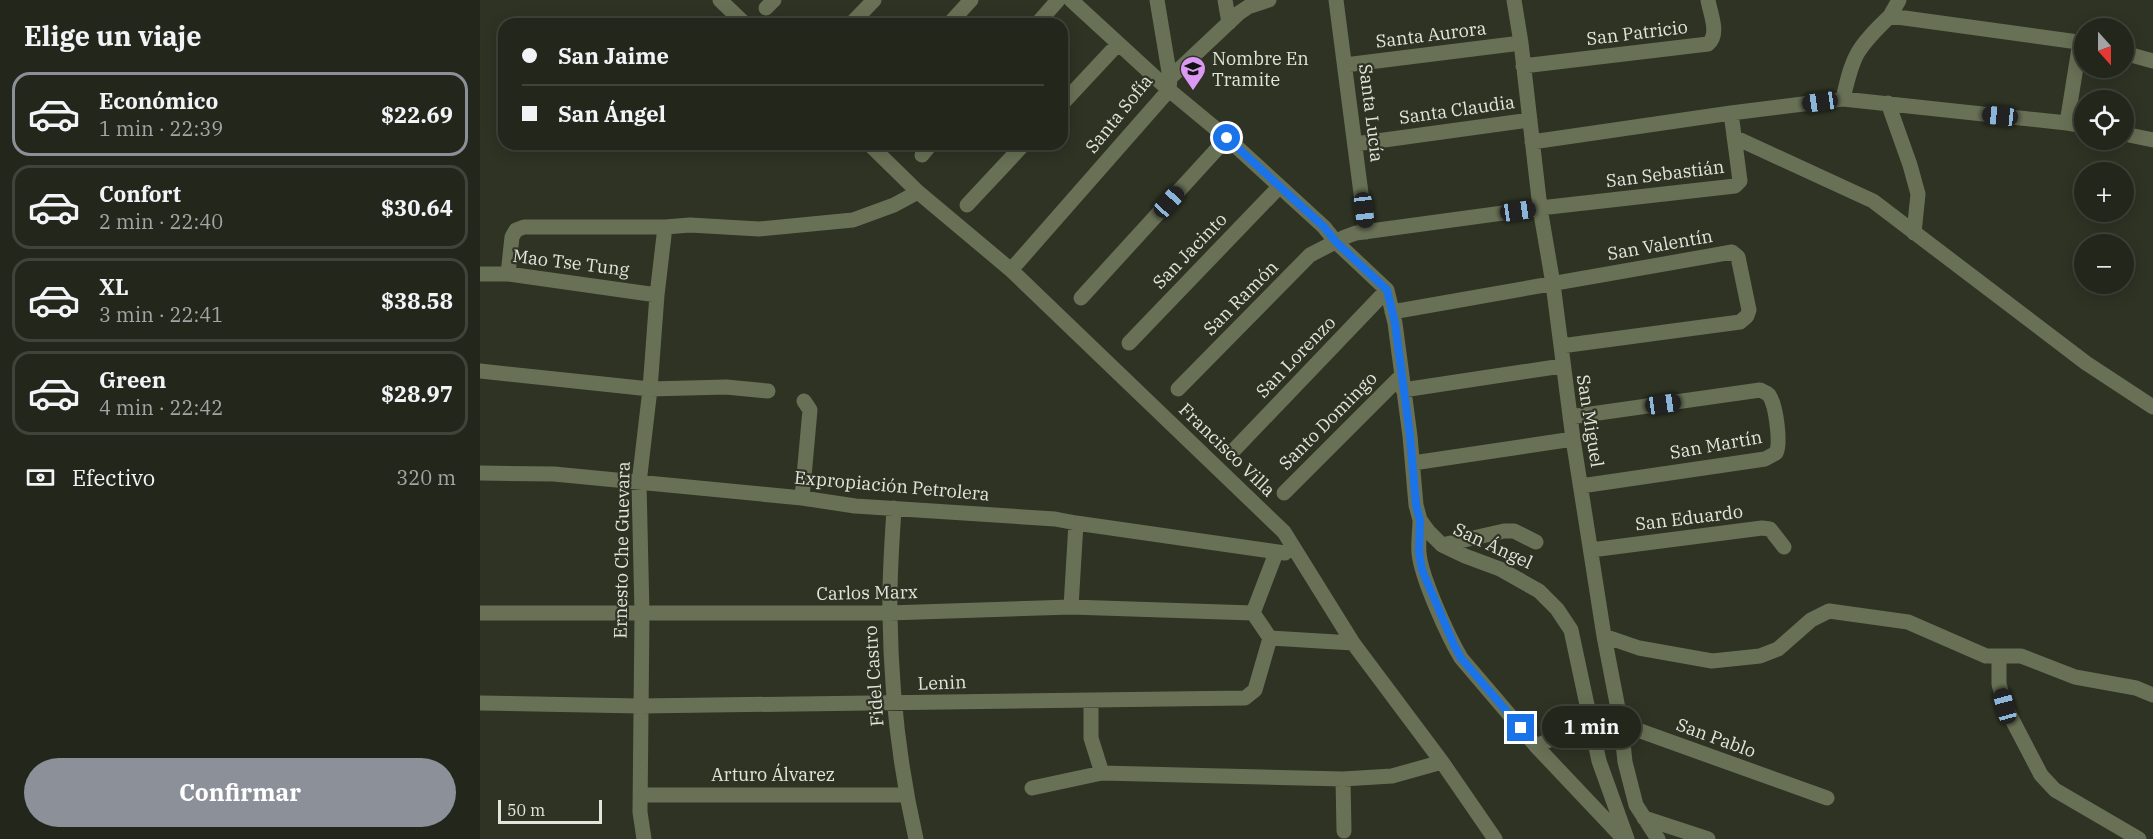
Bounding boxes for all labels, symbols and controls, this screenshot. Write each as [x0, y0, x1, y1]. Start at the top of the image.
street label: San Patricio [1585, 15, 1689, 50]
street label: Santa Aurora [1374, 16, 1488, 53]
text: Elige un viaje [24, 18, 202, 53]
north arrow [2074, 18, 2134, 78]
map controls [2074, 18, 2134, 294]
text: San Jaime [558, 41, 669, 70]
place label: Nombre En Tramite [1212, 47, 1309, 91]
school or university icon: Nombre En Tramite [1178, 54, 1208, 92]
street label: Santa Lucía [1354, 63, 1389, 163]
street label: Santa Sofía [1080, 70, 1157, 158]
text: Económico [99, 86, 218, 115]
icon: car [27, 87, 81, 141]
street label: Santa Claudia [1398, 90, 1516, 129]
button: locate [2074, 90, 2134, 150]
car [1801, 91, 1839, 113]
text: San Ángel [558, 99, 666, 128]
text: $22.69 [381, 100, 453, 129]
car [1981, 105, 2019, 127]
text: 1 min · 22:39 [99, 115, 223, 142]
route start [1213, 124, 1240, 151]
street label: San Sebastián [1604, 155, 1725, 192]
button: + [2074, 162, 2134, 222]
text: Confort [99, 179, 181, 208]
icon: car [27, 180, 81, 234]
car [1150, 183, 1188, 221]
car [1353, 191, 1375, 229]
text: $30.64 [381, 193, 453, 222]
car [1499, 200, 1537, 222]
text: 2 min · 22:40 [99, 208, 223, 235]
street label: San Jacinto [1148, 208, 1232, 294]
street label: San Valentín [1605, 224, 1714, 265]
button: − [2074, 234, 2134, 294]
street label: Mao Tse Tung [511, 244, 631, 281]
street label: San Ramón [1198, 255, 1283, 340]
text: XL [99, 272, 129, 301]
icon: car [27, 273, 81, 327]
text: $38.58 [381, 286, 453, 315]
text: 3 min · 22:41 [99, 301, 223, 328]
street label: San Lorenzo [1251, 311, 1340, 402]
text: Green [99, 365, 166, 394]
icon: car [27, 366, 81, 420]
street label: Santo Domingo [1274, 367, 1382, 475]
street label: San Miguel [1572, 373, 1609, 469]
text: $28.97 [381, 379, 453, 408]
car [1644, 393, 1682, 415]
text: 4 min · 22:42 [99, 394, 223, 421]
street label: Francisco Villa [1174, 398, 1280, 502]
street label: San Martín [1668, 425, 1764, 464]
icon: cash [24, 461, 57, 494]
street label: Ernesto Che Guevara [608, 461, 635, 639]
text: Efectivo [72, 463, 155, 492]
text: 320 m [396, 464, 456, 491]
street label: Expropiación Petrolera [793, 466, 991, 506]
street label: San Eduardo [1634, 499, 1744, 536]
street label: San Ángel [1450, 517, 1536, 574]
street label: Carlos Marx [816, 580, 918, 605]
street label: Fidel Castro [859, 625, 889, 727]
street label: Lenin [917, 670, 967, 695]
car [1992, 686, 2018, 726]
callout: 1 min [1542, 707, 1641, 749]
text: 1 min [1564, 713, 1620, 740]
street label: San Pablo [1673, 713, 1759, 763]
route end [1507, 714, 1534, 741]
button: Confirmar [24, 758, 456, 827]
street label: Arturo Álvarez [711, 763, 835, 786]
scale bar [498, 797, 602, 824]
text: 50 m [507, 800, 545, 820]

